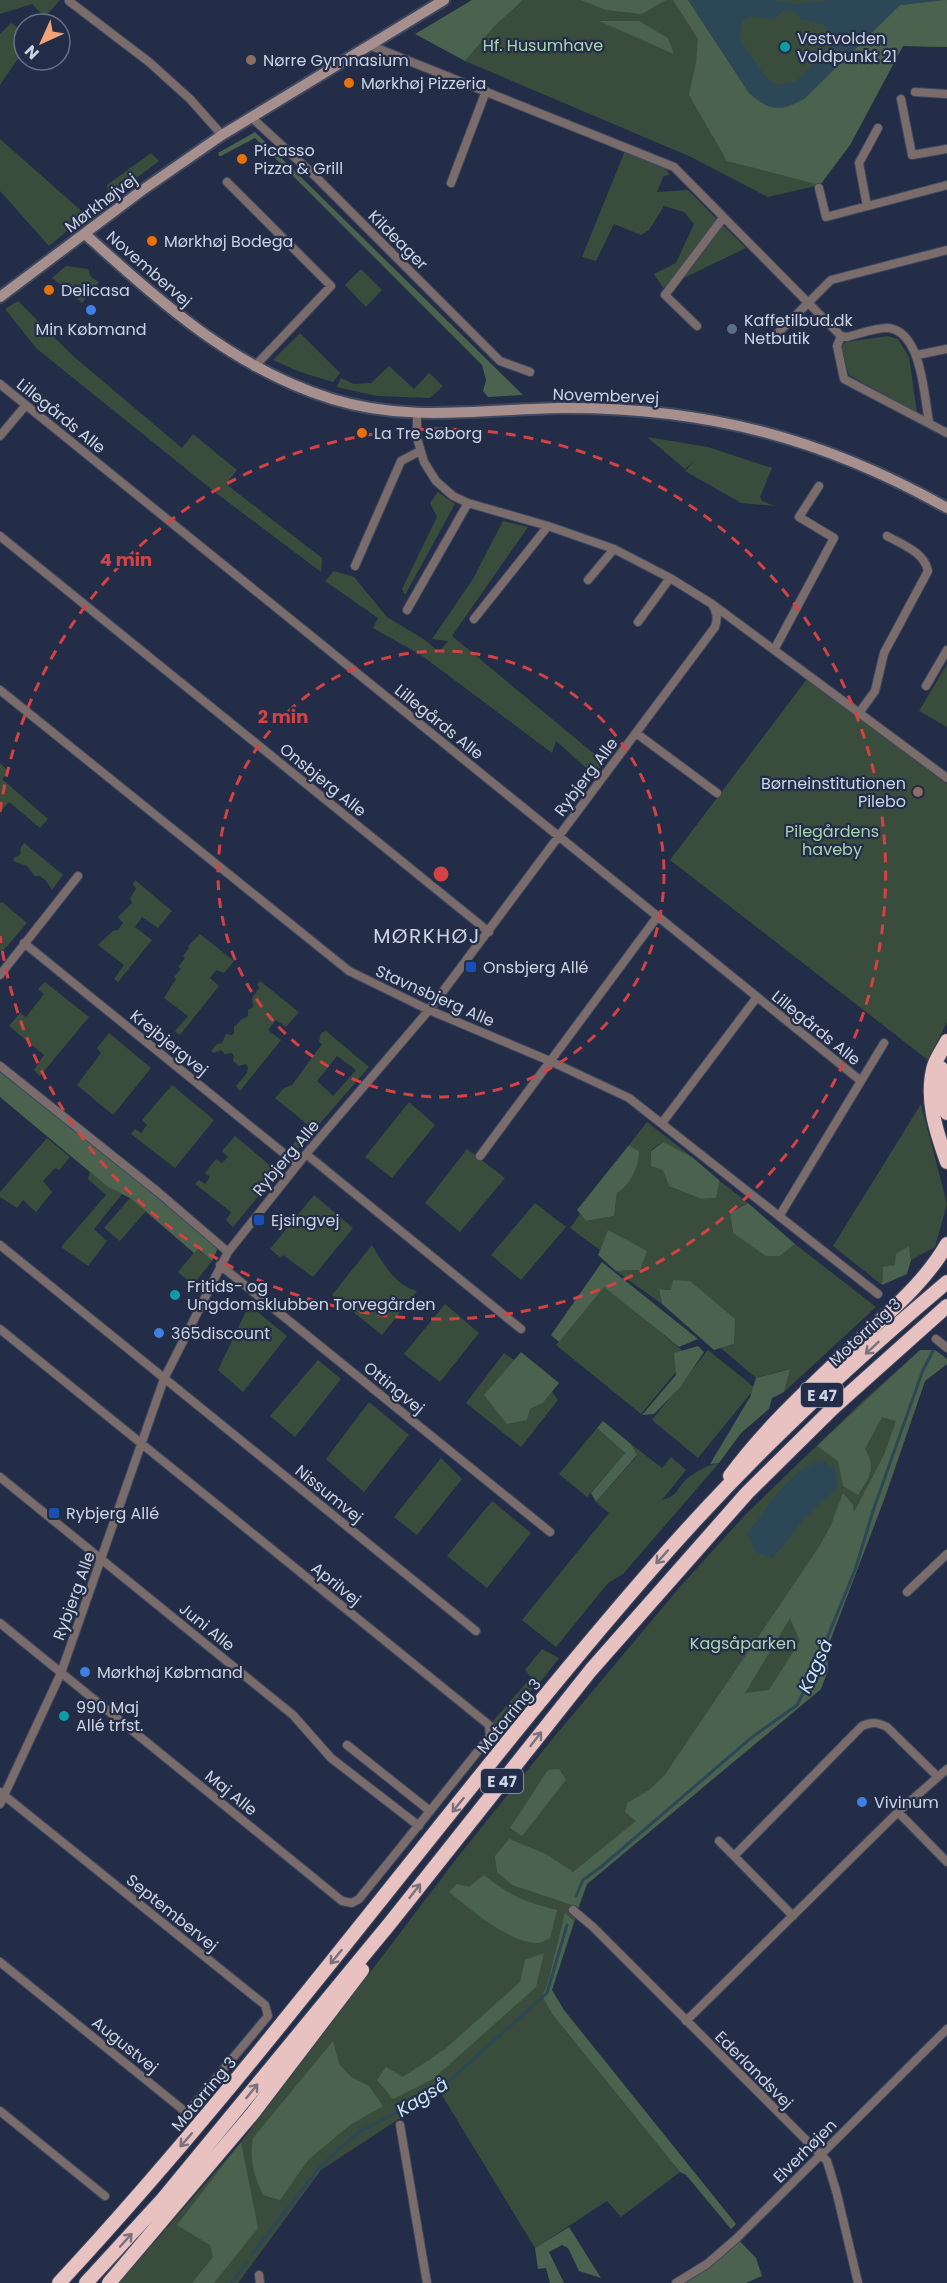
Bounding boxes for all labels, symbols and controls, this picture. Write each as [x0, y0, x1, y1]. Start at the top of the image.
north arrow [12, 12, 72, 72]
place label: Vestvolden Voldpunkt 21 [797, 27, 897, 68]
park label: Hf. Husumhave [483, 34, 603, 57]
text: N [19, 40, 44, 65]
marker: Vestvolden Voldpunkt 21 [778, 40, 792, 54]
place label: Nørre Gymnasium [263, 49, 409, 72]
marker: Nørre Gymnasium [244, 53, 258, 67]
place label: Mørkhøj Pizzeria [361, 72, 486, 95]
marker: Mørkhøj Pizzeria [342, 76, 356, 90]
place label: Picasso Pizza & Grill [254, 139, 343, 180]
marker: Picasso Pizza & Grill [235, 152, 249, 166]
street label: Mørkhøjvej [60, 168, 142, 238]
street label: Kildeager [363, 205, 433, 275]
street label: Novembervej [101, 225, 197, 313]
place label: Mørkhøj Bodega [164, 230, 293, 253]
marker: Mørkhøj Bodega [145, 234, 159, 248]
place label: Delicasa [61, 279, 130, 302]
marker: Delicasa [42, 283, 56, 297]
marker: Min Købmand [84, 303, 98, 317]
place label: Kaffetilbud.dk Netbutik [744, 309, 854, 350]
place label: Min Købmand [35, 318, 147, 341]
marker: Kaffetilbud.dk Netbutik [725, 322, 739, 336]
street label: Lillegårds Alle [12, 373, 110, 459]
street label: Novembervej [552, 383, 660, 409]
place label: La Tre Søborg [374, 422, 482, 445]
marker: La Tre Søborg [355, 426, 369, 440]
text: 4 min [100, 547, 152, 572]
street label: Lillegårds Alle [390, 679, 488, 765]
text: 2 min [258, 704, 308, 729]
street label: Rybjerg Alle [549, 733, 623, 821]
street label: Onsbjerg Alle [275, 738, 371, 822]
place label: Børneinstitutionen Pilebo [761, 772, 906, 813]
marker: Børneinstitutionen Pilebo [911, 785, 925, 799]
park label: Pilegårdens haveby [785, 820, 879, 861]
centre of rings [431, 864, 451, 884]
district label: MØRKHØJ [373, 922, 481, 950]
place label: Onsbjerg Allé [483, 956, 589, 979]
street label: Stavnsbjerg Alle [372, 959, 498, 1033]
marker: Onsbjerg Allé [464, 960, 478, 974]
street label: Lillegårds Alle [767, 985, 865, 1071]
street label: Krejbjergvej [125, 1005, 213, 1081]
street label: Rybjerg Alle [247, 1115, 325, 1201]
place label: Ejsingvej [271, 1209, 339, 1232]
marker: Ejsingvej [252, 1213, 266, 1227]
place label: Fritids- og Ungdomsklubben Torvegården [187, 1275, 436, 1316]
marker: Fritids- og Ungdomsklubben Torvegården [168, 1288, 182, 1302]
street label: Motorring 3 [824, 1293, 906, 1371]
place label: 365discount [171, 1322, 270, 1345]
marker: 365discount [152, 1326, 166, 1340]
one-way arrow [864, 1341, 879, 1355]
street label: Ottingvej [359, 1356, 429, 1420]
road number: E 47 [801, 1383, 843, 1407]
street label: Nissumvej [290, 1459, 368, 1529]
place label: Rybjerg Allé [66, 1502, 159, 1525]
marker: Rybjerg Allé [47, 1506, 61, 1520]
street label: Rybjerg Alle [47, 1548, 101, 1644]
one-way arrow [655, 1549, 669, 1564]
street label: Aprilvej [306, 1557, 366, 1611]
street label: Juni Alle [174, 1597, 240, 1657]
park label: Kagsåparken [690, 1632, 796, 1655]
water label: Kagså [792, 1635, 838, 1697]
place label: Mørkhøj Købmand [97, 1661, 243, 1684]
marker: Mørkhøj Købmand [78, 1665, 92, 1679]
street label: Motorring 3 [472, 1674, 546, 1758]
place label: 990 Maj Allé trfst. [76, 1696, 143, 1737]
marker: 990 Maj Allé trfst. [57, 1709, 71, 1723]
one-way arrow [530, 1731, 543, 1747]
street label: Maj Alle [200, 1765, 262, 1821]
road number: E 47 [481, 1769, 523, 1793]
place label: Vivinum [874, 1791, 939, 1814]
marker: Vivinum [855, 1795, 869, 1809]
one-way arrow [452, 1797, 465, 1813]
street label: Septembervej [121, 1869, 223, 1957]
one-way arrow [408, 1884, 421, 1900]
one-way arrow [330, 1949, 343, 1965]
street label: Augustvej [87, 2011, 163, 2079]
street label: Ederlandsvej [710, 2026, 798, 2114]
street label: Motorring 3 [166, 2052, 242, 2136]
water label: Kagså [391, 2071, 453, 2123]
one-way arrow [245, 2083, 258, 2099]
street label: Elverhøjen [768, 2114, 842, 2188]
one-way arrow [179, 2133, 193, 2148]
one-way arrow [119, 2233, 133, 2248]

